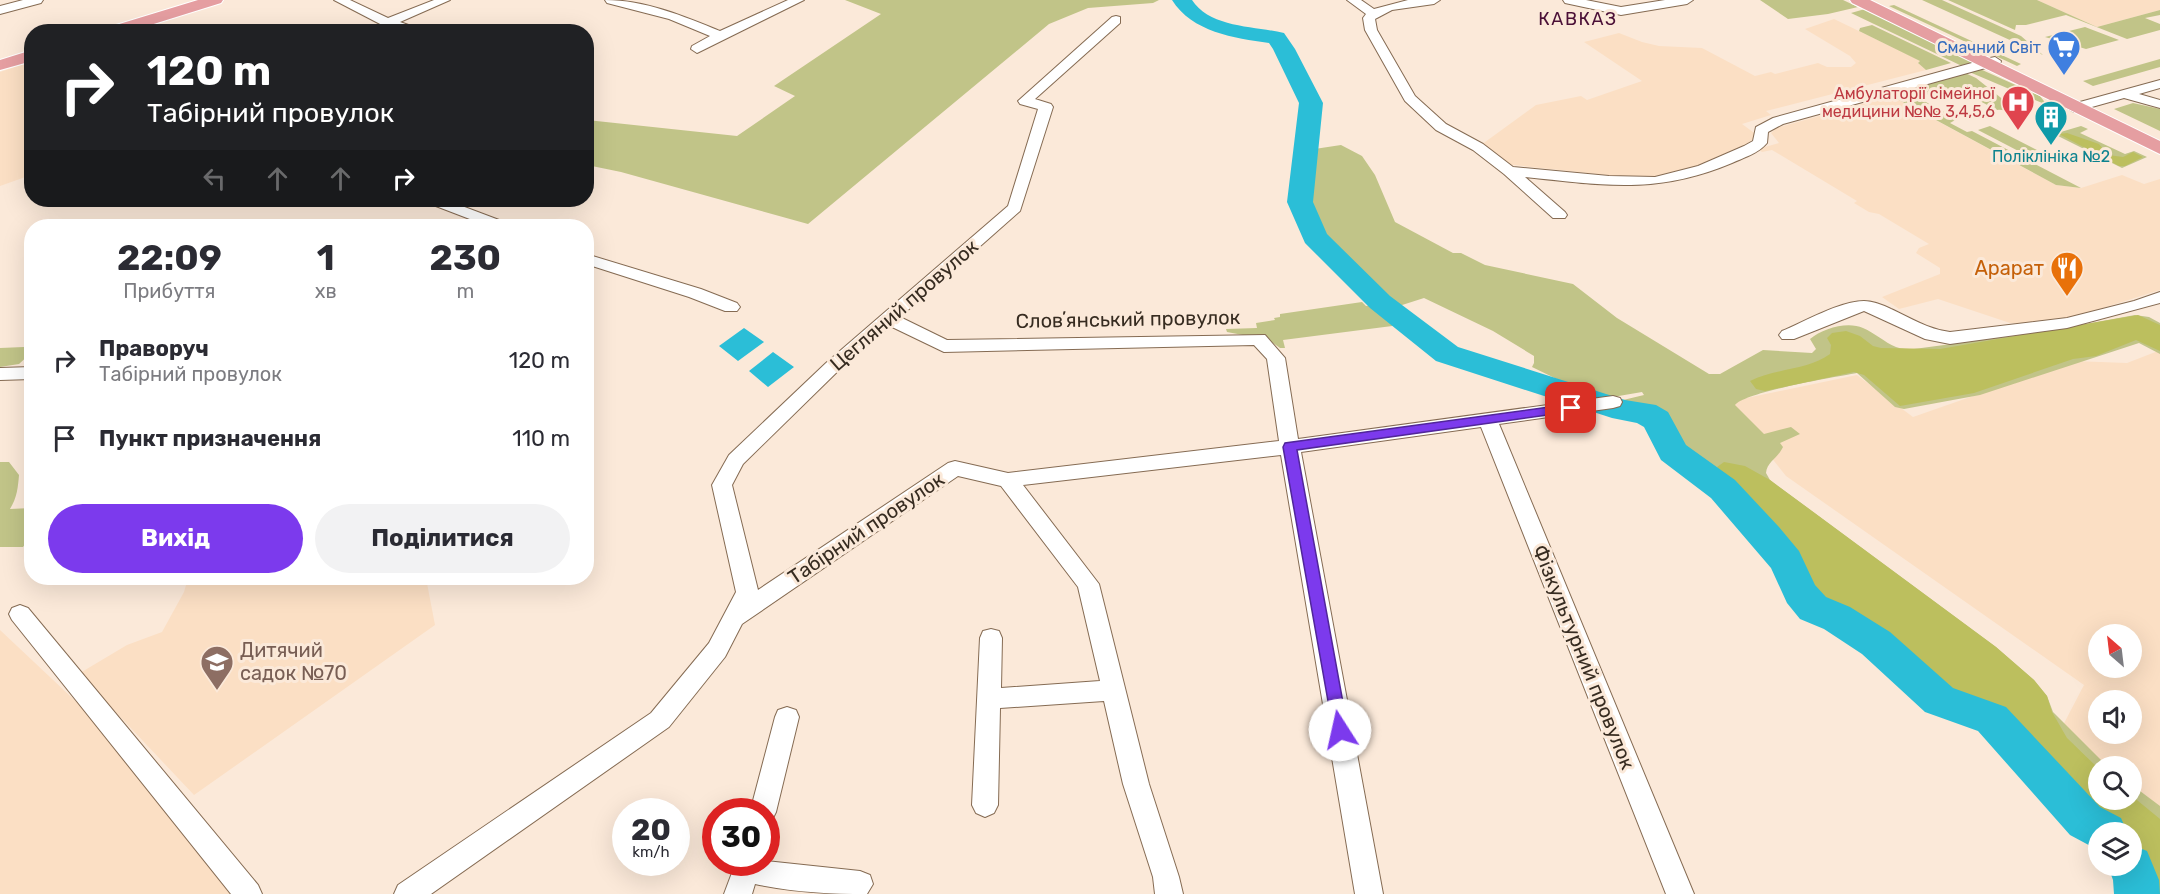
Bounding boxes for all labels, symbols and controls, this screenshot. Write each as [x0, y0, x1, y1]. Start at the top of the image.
district label: КАВКАЗ [1538, 8, 1618, 30]
supermarket icon: Смачний Світ [2046, 29, 2082, 76]
place label: Смачний Світ [1937, 38, 2041, 57]
text: 120 m [147, 46, 271, 96]
icon: right [48, 48, 126, 126]
place label: Амбулаторії сімейної медицини №№ 3,4,5,6 [1822, 84, 1996, 121]
hospital icon: Амбулаторії сімейної медицини №№ 3,4,5,6 [2000, 84, 2036, 131]
text: Табірний провулок [147, 97, 394, 129]
building icon: Поліклініка №2 [2033, 99, 2069, 146]
place label: Поліклініка №2 [1992, 147, 2110, 166]
icon: left [198, 162, 231, 195]
icon: ahead [261, 162, 294, 195]
icon: ahead [324, 162, 357, 195]
icon: right [387, 162, 420, 195]
street label: Цегляний провулок [825, 234, 983, 376]
text: 22:09 [117, 236, 222, 279]
text: 1 [317, 236, 335, 279]
text: 230 [430, 236, 501, 279]
restaurant icon: Арарат [2049, 250, 2085, 297]
place label: Арарат [1974, 256, 2044, 280]
text: Прибуття [123, 279, 215, 303]
text: хв [315, 279, 337, 303]
text: m [456, 279, 474, 303]
street label: Словʼянський провулок [1015, 305, 1241, 333]
text: Праворуч [99, 335, 209, 362]
icon: right [48, 344, 81, 377]
text: 120 m [509, 347, 570, 374]
text: Табірний провулок [99, 362, 282, 386]
pin [1545, 382, 1596, 433]
icon: arrive [1554, 391, 1587, 424]
icon: arrive [48, 422, 81, 455]
text: Пункт призначення [99, 425, 321, 452]
text: 110 m [512, 425, 570, 452]
street label: Табірний провулок [783, 467, 949, 589]
button: Вихід [48, 504, 303, 573]
button: Поділитися [315, 504, 570, 573]
street label: Фізкультурний провулок [1528, 541, 1640, 773]
north arrow [2088, 624, 2142, 678]
map controls [2088, 624, 2142, 876]
place label: Дитячий садок №70 [240, 638, 347, 685]
school or university icon: Дитячий садок №70 [199, 644, 235, 691]
button: sound [2088, 690, 2142, 744]
position arrow [1308, 698, 1372, 762]
button: search [2088, 756, 2142, 810]
speed limit sign: 30 [702, 798, 780, 876]
text: 20 [631, 812, 671, 848]
button: layers [2088, 822, 2142, 876]
text: km/h [632, 843, 670, 861]

